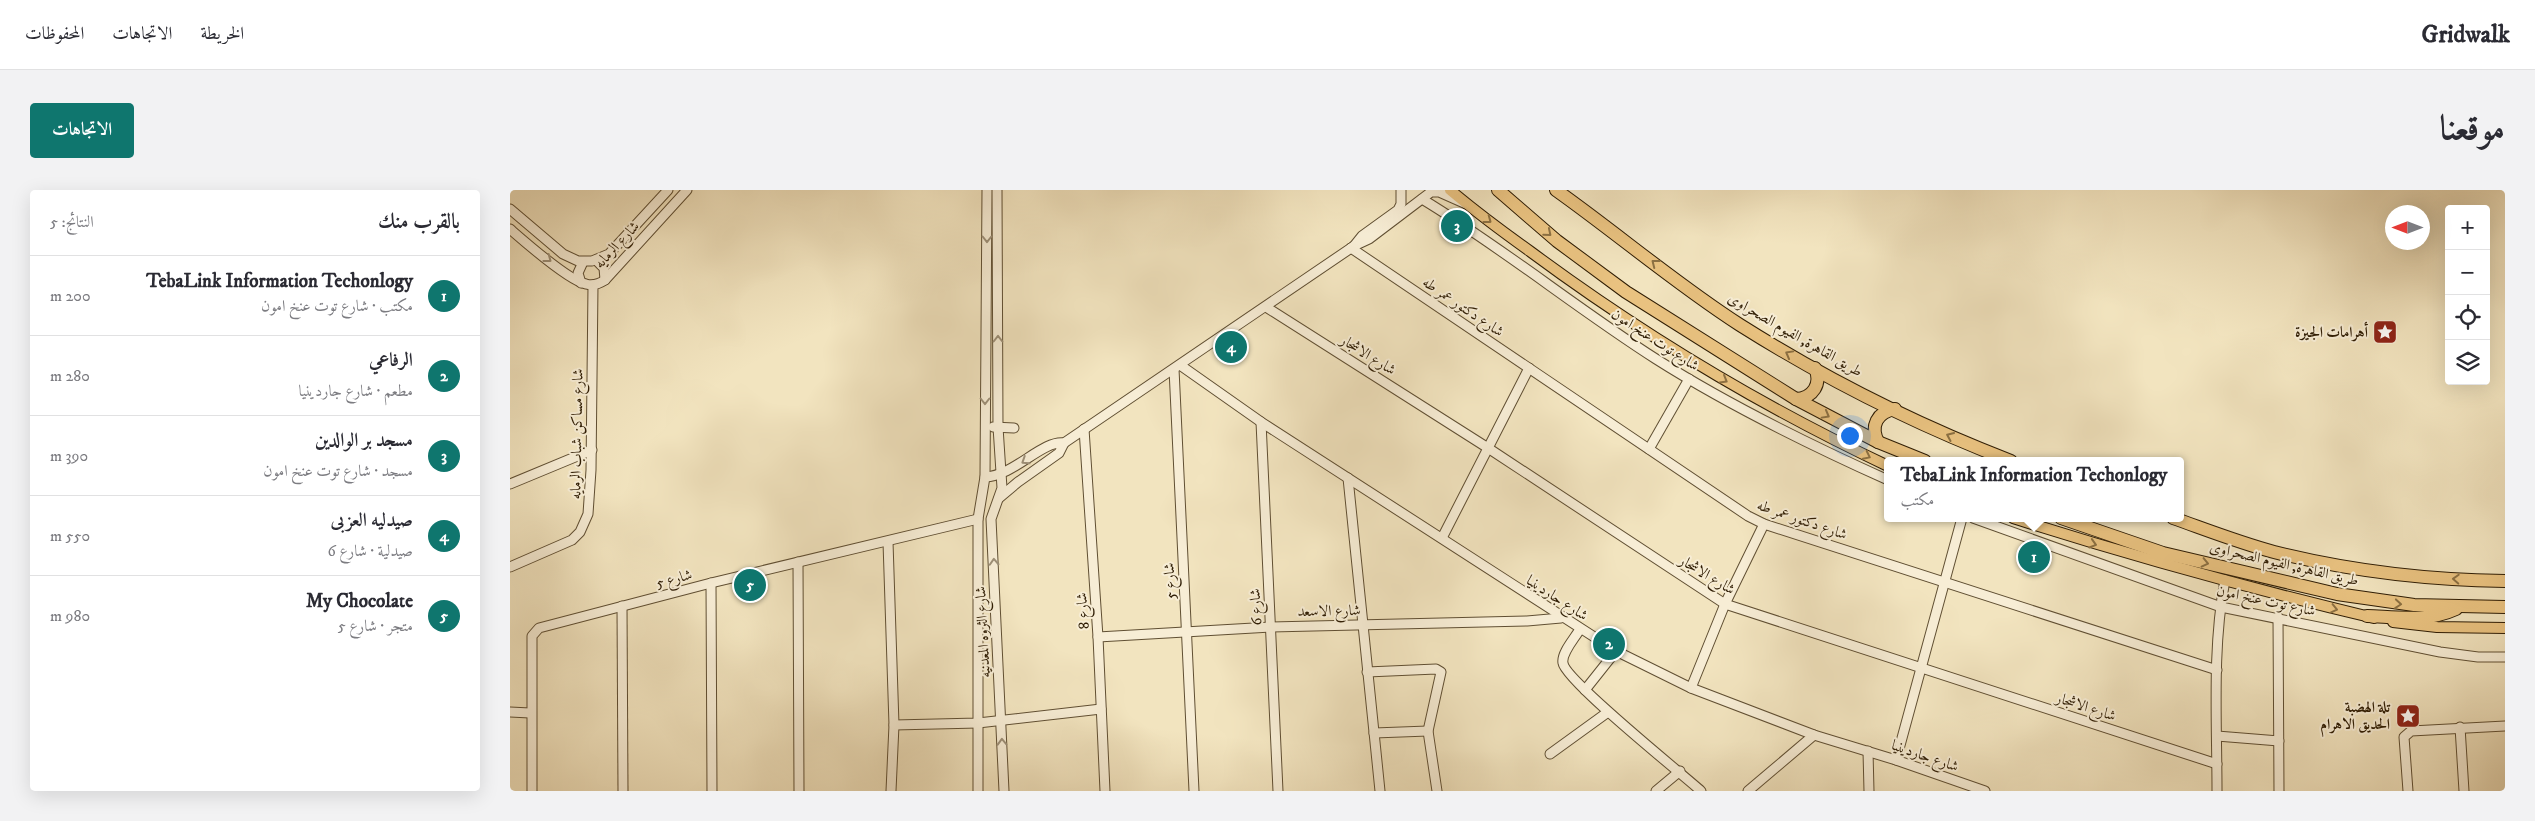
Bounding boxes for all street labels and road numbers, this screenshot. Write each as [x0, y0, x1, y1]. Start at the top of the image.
street label: شارع الرمايه [590, 217, 646, 275]
street label: شارع دكتور عمر طه [1417, 273, 1507, 344]
street label: طريق القاهرة, الفيوم الصحراوى [1723, 289, 1866, 384]
street label: شارع توت عنخ امون [1605, 305, 1702, 379]
street label: شارع الاشجار [1333, 329, 1399, 382]
street label: شارع مساكن شباب الرمايه [566, 368, 591, 500]
street label: شارع دكتور عمر طه [1753, 496, 1850, 547]
street label: طريق القاهرة, الفيوم الصحراوى [2207, 538, 2360, 593]
street label: شارع الاشجار [1672, 550, 1738, 602]
street label: شارع 5 [1160, 562, 1183, 600]
street label: شارع 5 [654, 565, 695, 596]
street label: شارع جاردينيا [1521, 571, 1592, 628]
street label: شارع توت عنخ امون [2214, 581, 2317, 625]
street label: شارع الثروه المعدنيه [971, 586, 998, 678]
street label: شارع 6 [1246, 588, 1269, 626]
street label: شارع 8 [1072, 592, 1097, 630]
street label: شارع الاسعد [1297, 601, 1361, 624]
street label: شارع الاشجار [2051, 688, 2118, 728]
street label: شارع جاردينيا [1888, 736, 1961, 779]

